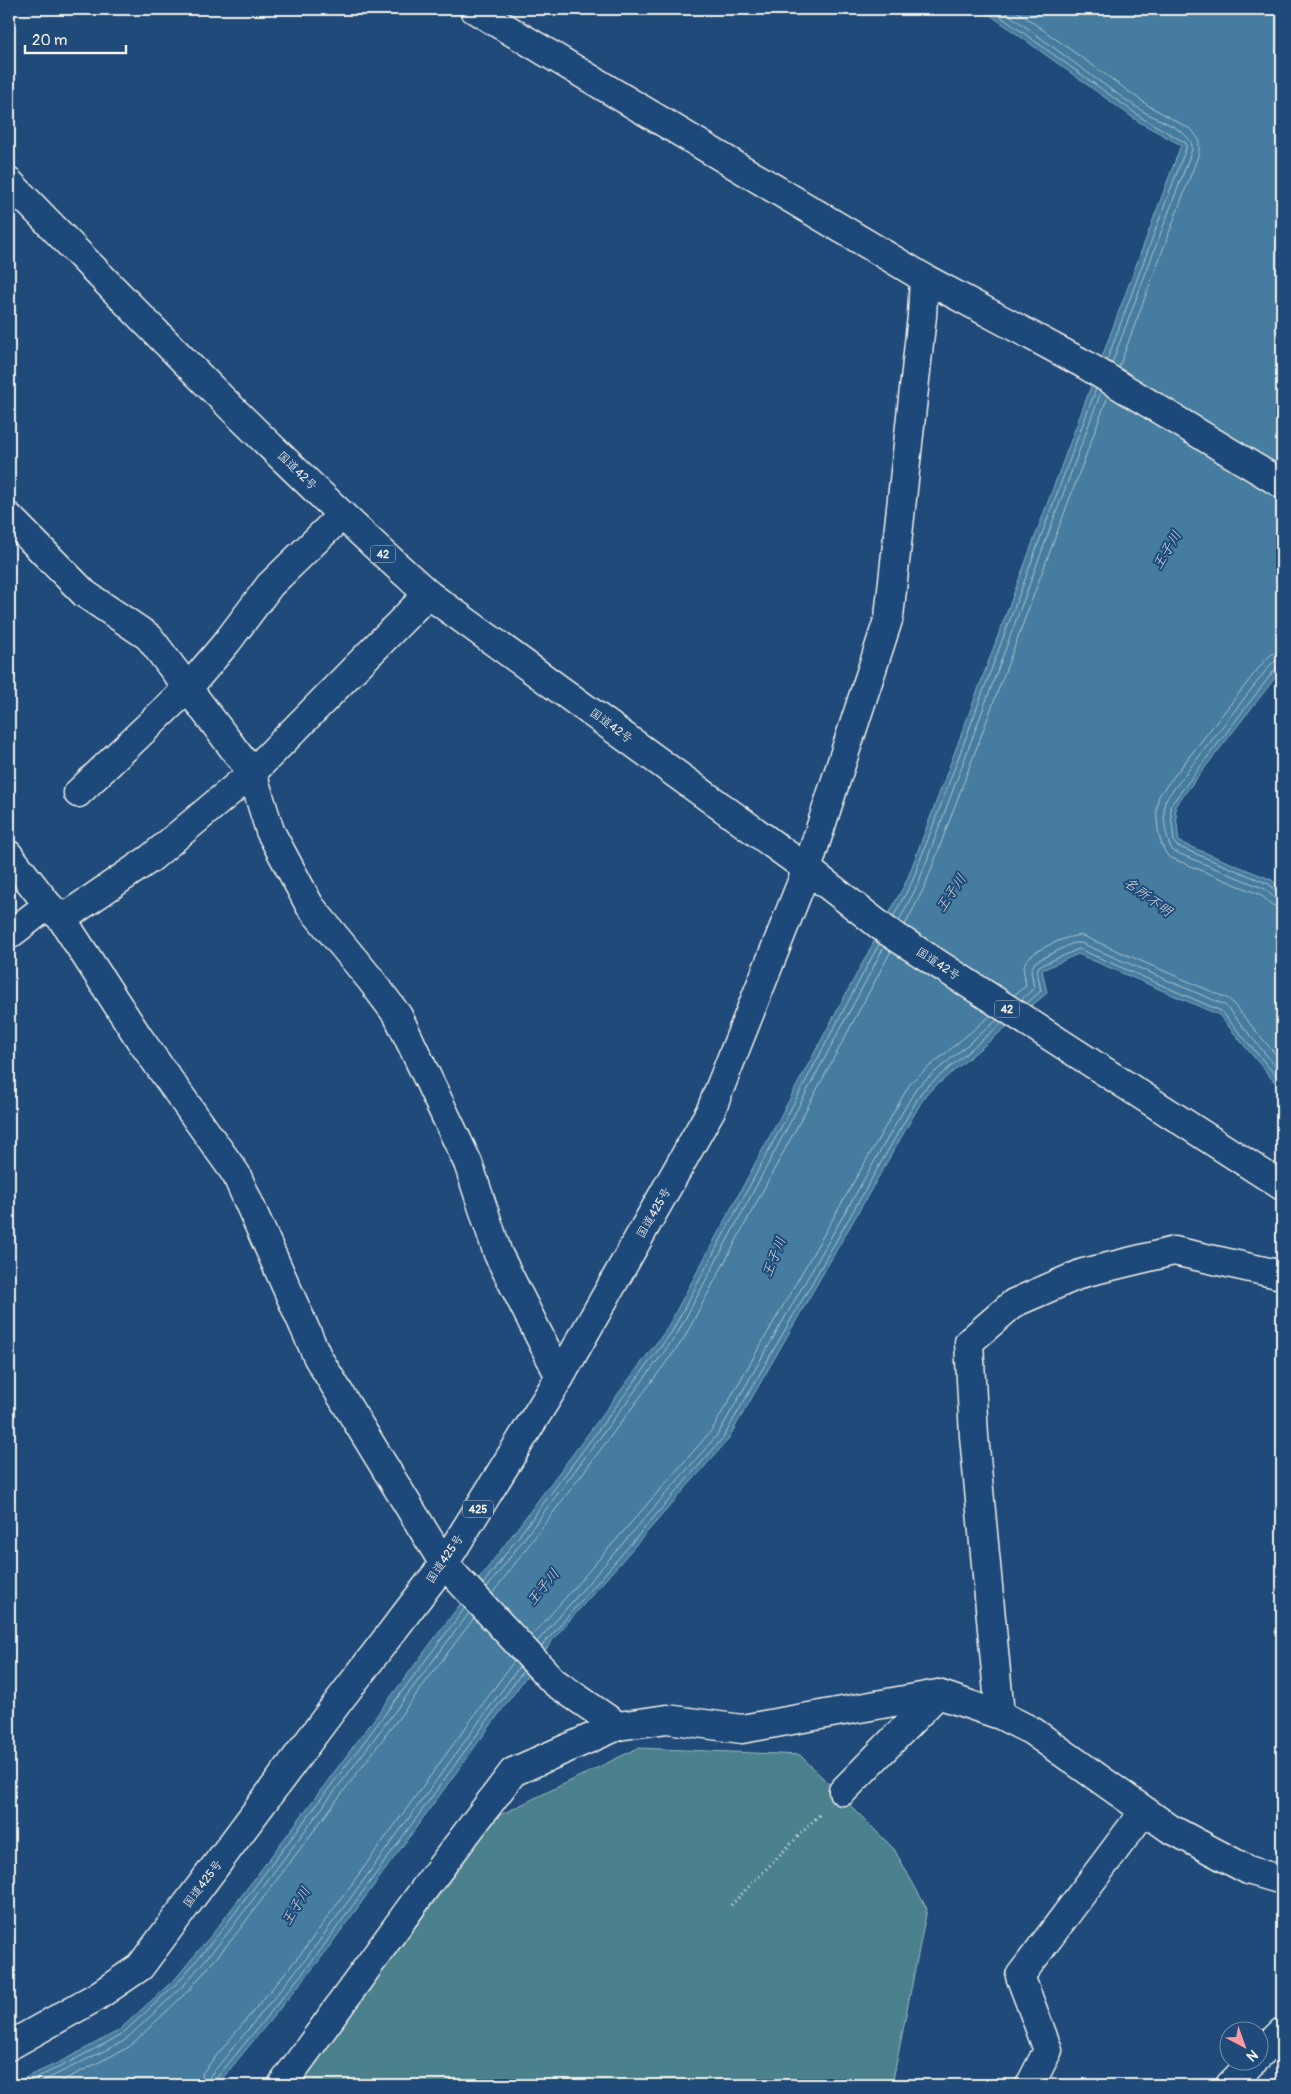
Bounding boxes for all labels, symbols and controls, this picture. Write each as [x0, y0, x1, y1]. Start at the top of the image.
scale bar [25, 22, 126, 54]
text: 20 m [32, 31, 67, 50]
street label: 国道42号 [274, 448, 320, 494]
water label: 王子川 [1149, 528, 1185, 572]
road number: 42 [370, 546, 396, 562]
street label: 国道42号 [586, 705, 636, 747]
water label: 王子川 [932, 871, 970, 915]
water label: 名所不明 [1120, 874, 1176, 921]
street label: 国道42号 [913, 944, 963, 984]
road number: 42 [994, 1001, 1020, 1018]
street label: 国道425号 [633, 1185, 675, 1241]
water label: 王子川 [758, 1234, 790, 1280]
road number: 425 [463, 1500, 493, 1518]
street label: 国道425号 [423, 1532, 467, 1586]
water label: 王子川 [523, 1565, 563, 1609]
street label: 国道425号 [180, 1857, 226, 1911]
water label: 王子川 [278, 1884, 314, 1928]
north arrow [1218, 2022, 1268, 2072]
text: N [1243, 2046, 1261, 2065]

